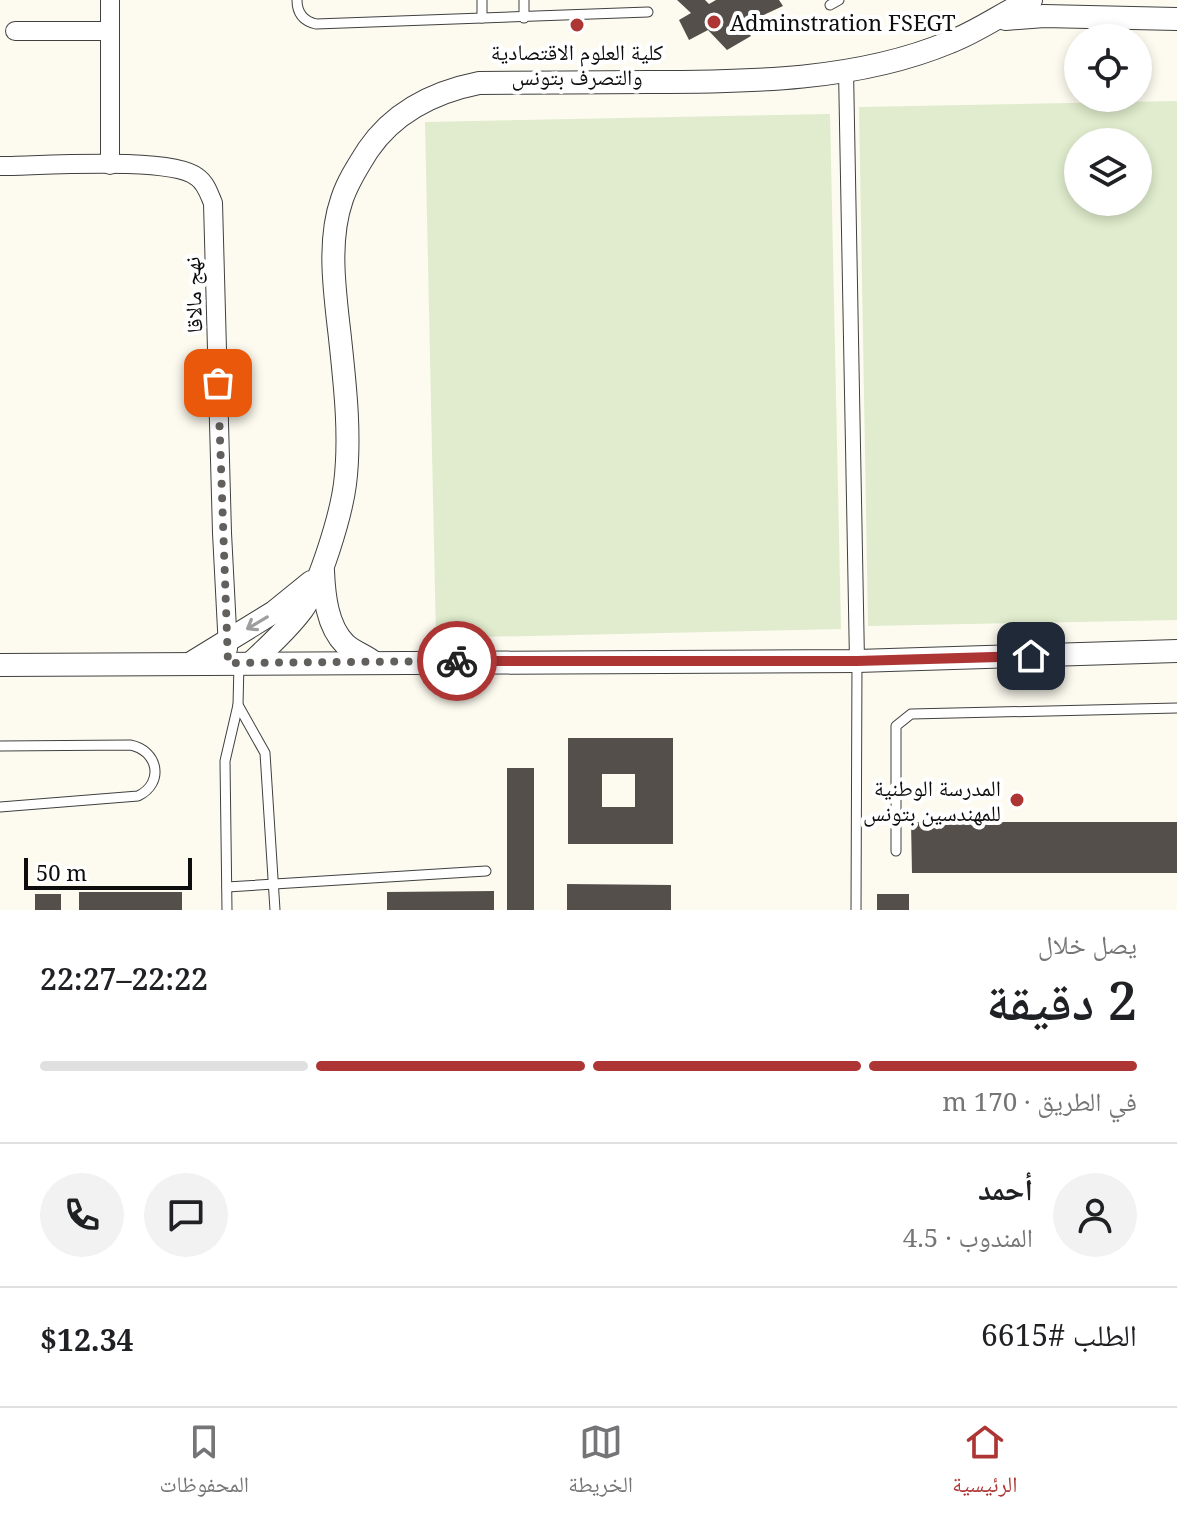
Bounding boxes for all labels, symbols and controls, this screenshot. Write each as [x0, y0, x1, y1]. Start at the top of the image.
place label: Adminstration FSEGT [730, 7, 956, 37]
marker: Adminstration FSEGT [705, 13, 723, 31]
marker: كلية العلوم الاقتصادية والتصرف بتونس [568, 16, 586, 34]
map controls [1064, 24, 1152, 216]
button: locate [1064, 24, 1152, 112]
place label: كلية العلوم الاقتصادية والتصرف بتونس [491, 36, 663, 91]
button: layers [1064, 128, 1152, 216]
street label: نهج مالاقا [176, 256, 208, 334]
pin [184, 349, 252, 417]
icon: bag [196, 361, 240, 405]
one-way arrow [246, 615, 269, 631]
courier [417, 621, 497, 701]
pin [997, 622, 1065, 690]
icon: home [1009, 634, 1053, 678]
icon: bike [435, 639, 479, 683]
place label: المدرسة الوطنية للمهندسين بتونس [863, 772, 1001, 827]
marker: المدرسة الوطنية للمهندسين بتونس [1008, 791, 1026, 809]
scale bar [24, 854, 192, 890]
text: 50 m [36, 857, 87, 887]
text: يصل خلال [1038, 926, 1137, 962]
text: 22:22–22:27 [40, 958, 208, 999]
text: 2 دقيقة [986, 964, 1137, 1035]
text: في الطريق · 170 m [942, 1083, 1137, 1119]
text: أحمد [978, 1168, 1033, 1209]
button: phone [40, 1173, 124, 1257]
button: chat [144, 1173, 228, 1257]
button: person [1053, 1173, 1137, 1257]
text: المندوب · 4.5 [903, 1219, 1033, 1255]
text: الطلب #6615 [981, 1314, 1137, 1355]
text: $12.34 [40, 1319, 134, 1360]
tab: المحفوظات [160, 1420, 249, 1506]
tab: الخريطة [568, 1420, 633, 1506]
tab: الرئيسية [952, 1420, 1017, 1506]

